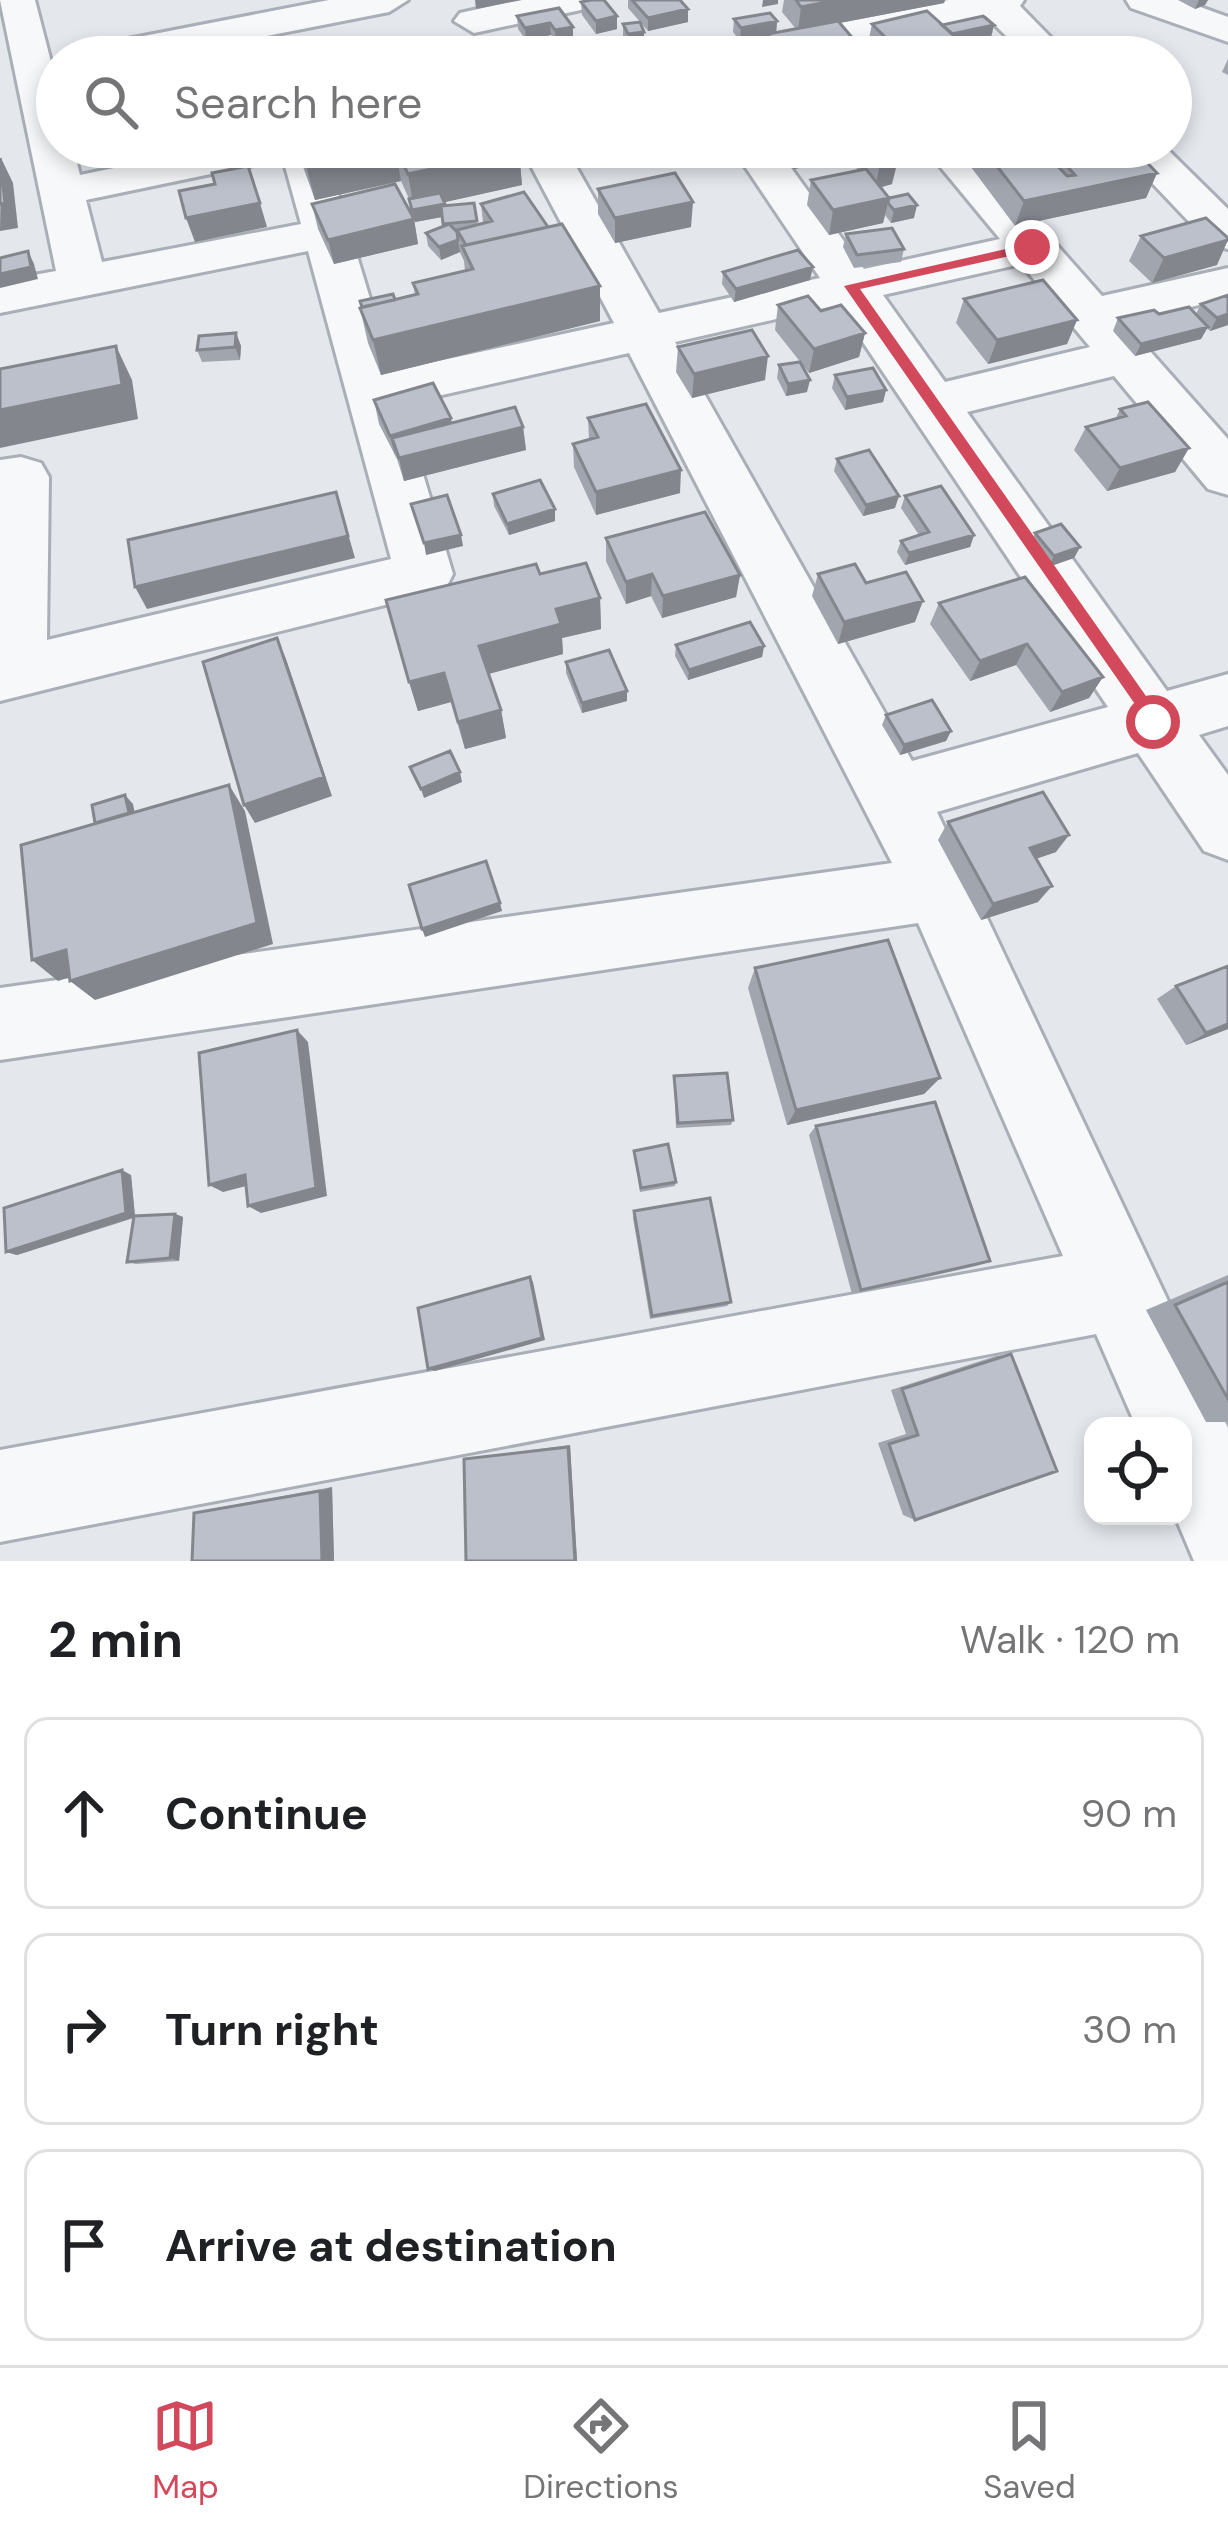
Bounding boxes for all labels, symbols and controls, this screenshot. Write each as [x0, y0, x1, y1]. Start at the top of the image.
search box [36, 36, 1192, 168]
icon: search [78, 69, 144, 135]
text: Search here [174, 73, 422, 132]
route end [1005, 220, 1059, 274]
route start [1126, 695, 1180, 749]
map controls [1084, 1417, 1192, 1525]
button: locate [1084, 1417, 1192, 1525]
text: 2 min [48, 1606, 183, 1673]
text: Walk · 120 m [960, 1614, 1180, 1665]
icon: ahead [51, 1780, 117, 1846]
text: Continue [165, 1784, 368, 1843]
text: 90 m [1081, 1788, 1177, 1839]
icon: right [51, 1996, 117, 2062]
text: Turn right [165, 2000, 379, 2059]
text: 30 m [1082, 2004, 1177, 2055]
icon: arrive [51, 2212, 117, 2278]
text: Arrive at destination [165, 2216, 617, 2275]
tab: Map [152, 2393, 219, 2508]
tab: Directions [523, 2393, 679, 2508]
tab: Saved [983, 2393, 1076, 2508]

